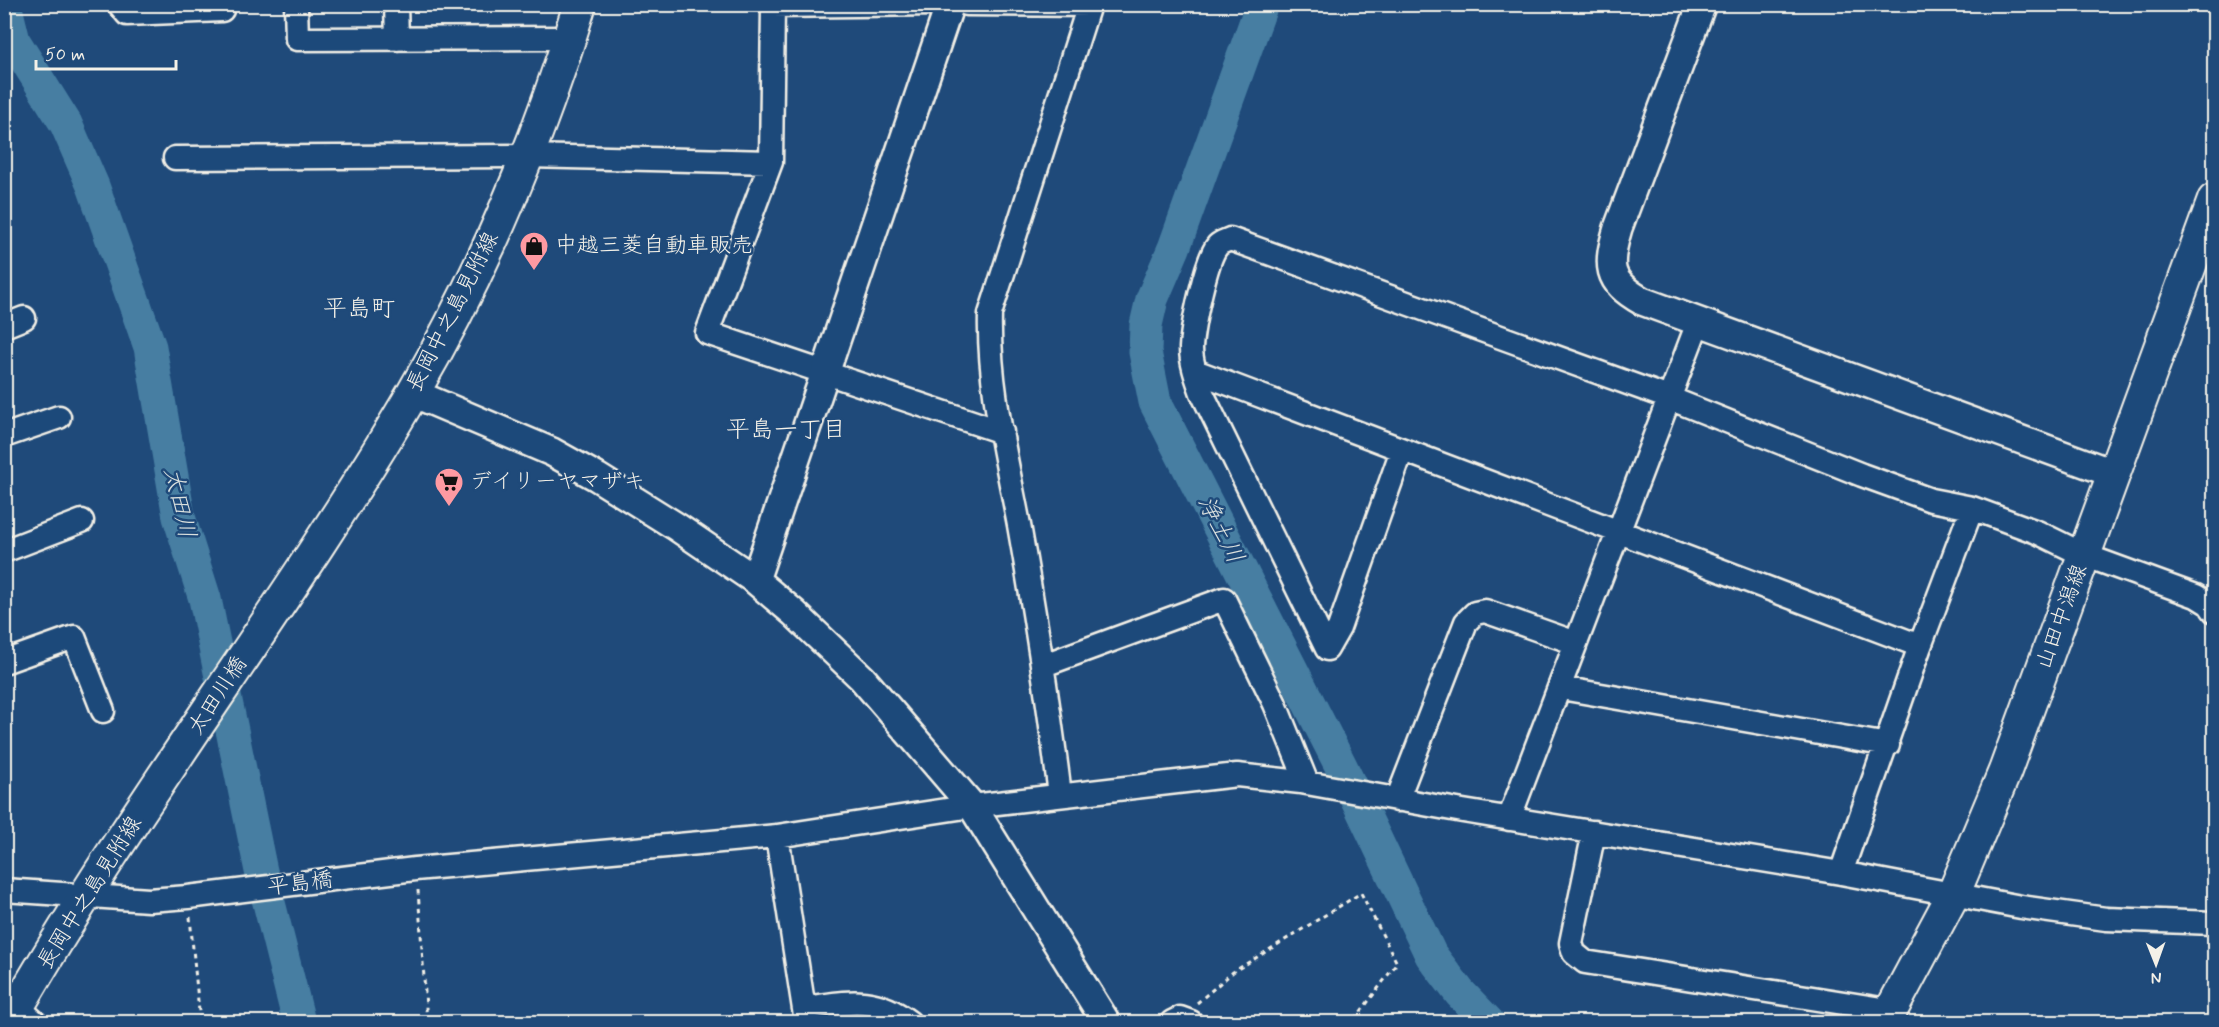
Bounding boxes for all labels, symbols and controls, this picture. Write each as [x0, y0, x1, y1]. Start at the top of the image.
scale bar [36, 33, 176, 71]
text: 50 m [45, 43, 85, 67]
street label: 長岡中之島見附線 [401, 227, 505, 397]
shop icon: 中越三菱自動車販売 [518, 230, 550, 272]
place label: 中越三菱自動車販売 [555, 232, 753, 260]
district label: 平島町 [323, 294, 395, 325]
district label: 平島一丁目 [726, 415, 846, 446]
water label: 太田川 [156, 464, 202, 542]
supermarket icon: デイリーヤマザキ [433, 466, 465, 508]
place label: デイリーヤマザキ [470, 468, 645, 496]
water label: 浄土川 [1190, 491, 1250, 569]
street label: 山田中潟線 [2030, 561, 2094, 673]
street label: 太田川橋 [182, 651, 254, 741]
street label: 長岡中之島見附線 [31, 811, 149, 975]
street label: 平島橋 [266, 866, 334, 902]
north arrow [2126, 934, 2186, 994]
text: N [2151, 967, 2162, 988]

